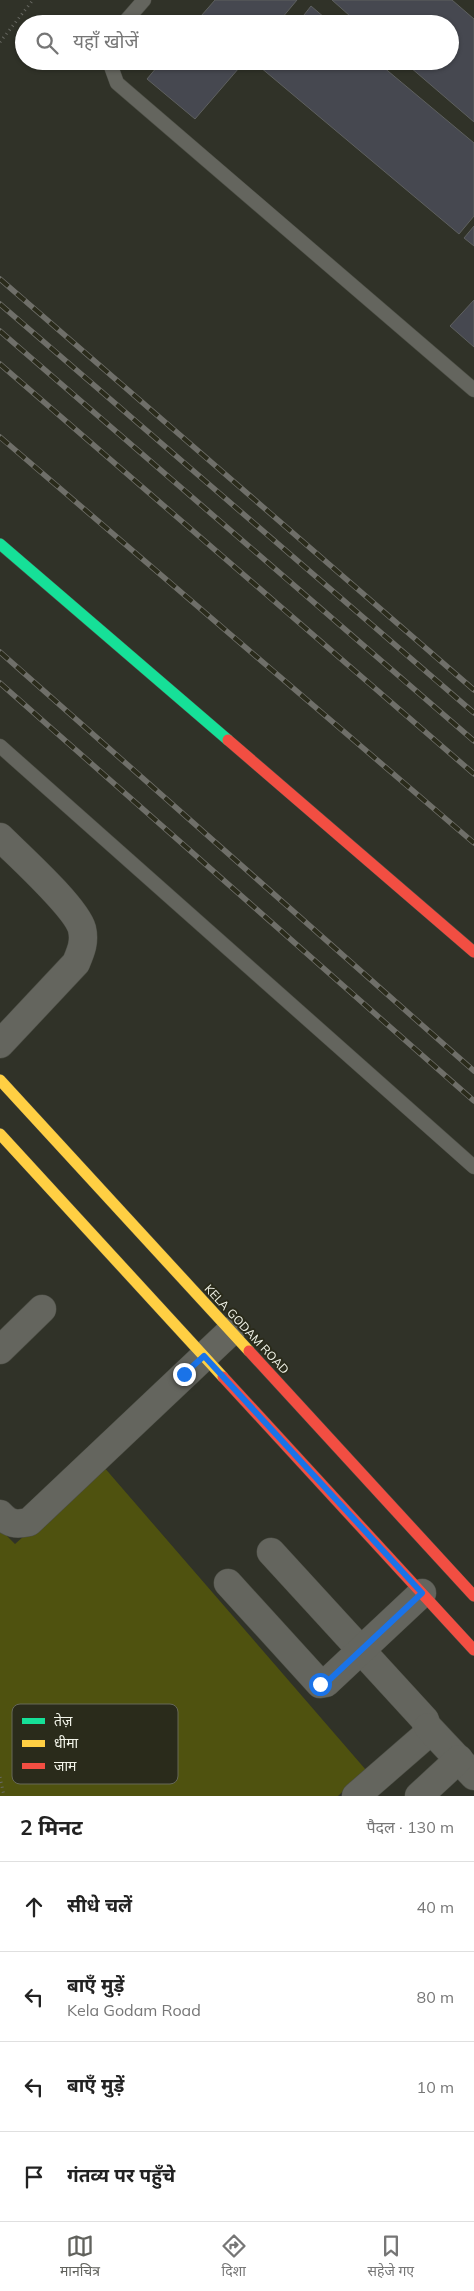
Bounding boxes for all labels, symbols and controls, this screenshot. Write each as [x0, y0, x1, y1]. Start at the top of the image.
search box [15, 15, 459, 70]
icon: search [33, 29, 61, 57]
text: यहाँ खोजें [73, 29, 139, 53]
street label: KELA GODAM ROAD [202, 1281, 292, 1377]
route end [173, 1363, 196, 1386]
route start [309, 1673, 332, 1696]
legend [12, 1704, 178, 1784]
text: तेज़ [54, 1712, 73, 1730]
text: धीमा [54, 1734, 79, 1752]
text: जाम [54, 1757, 77, 1775]
text: 2 मिनट [20, 1814, 82, 1840]
text: पैदल · 130 m [366, 1817, 454, 1837]
icon: ahead [20, 1893, 48, 1921]
text: सीधे चलें [67, 1893, 132, 1917]
text: 40 m [417, 1897, 454, 1917]
text: बाएँ मुड़ें [67, 1973, 124, 1997]
icon: left [20, 1983, 48, 2011]
text: 80 m [417, 1987, 454, 2007]
text: Kela Godam Road [67, 2000, 201, 2020]
icon: left [20, 2073, 48, 2101]
text: बाएँ मुड़ें [67, 2073, 124, 2097]
text: 10 m [417, 2077, 454, 2097]
icon: arrive [20, 2163, 48, 2191]
text: गंतव्य पर पहुँचे [67, 2163, 175, 2187]
tab: मानचित्र [60, 2232, 100, 2282]
tab: दिशा [220, 2232, 248, 2282]
tab: सहेजे गए [368, 2232, 414, 2282]

